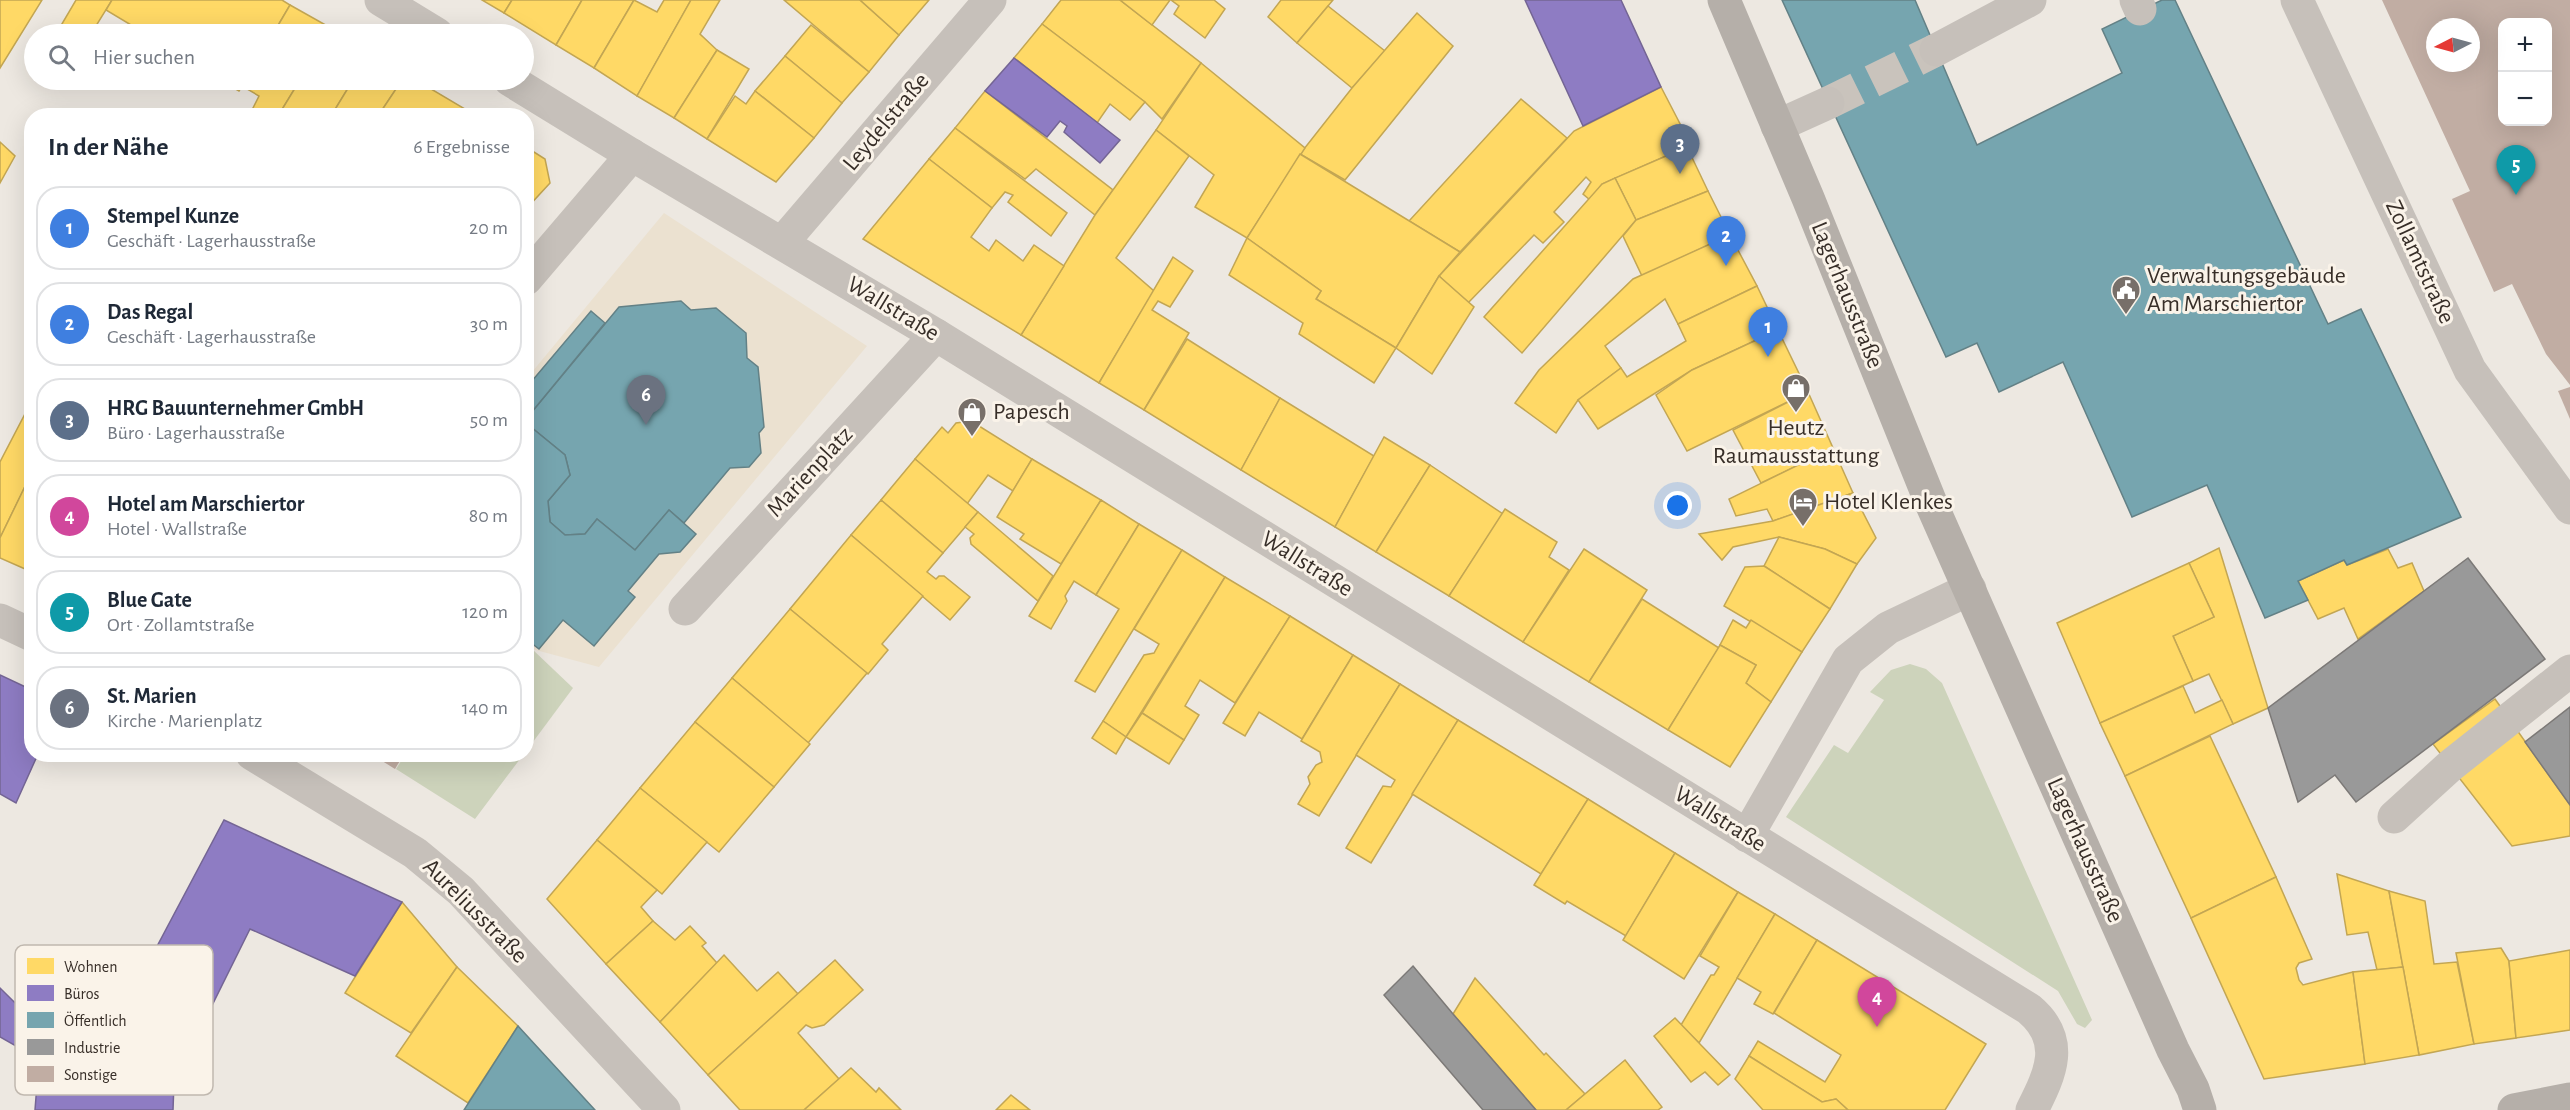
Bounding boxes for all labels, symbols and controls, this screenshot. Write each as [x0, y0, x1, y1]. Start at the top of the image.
north arrow [2426, 18, 2480, 72]
map controls [2498, 18, 2552, 126]
button: + [2498, 18, 2552, 72]
search box [24, 24, 534, 90]
icon: search [45, 41, 78, 74]
text: Hier suchen [93, 46, 195, 68]
street label: Leydelstraße [838, 68, 934, 176]
button: − [2498, 72, 2552, 126]
pin: 3 [1660, 124, 1700, 174]
text: In der Nähe [48, 134, 168, 160]
text: 6 Ergebnisse [413, 137, 510, 157]
pin: 5 [2496, 146, 2536, 195]
street label: Zollamtstraße [2381, 197, 2459, 327]
text: Stempel Kunze [107, 205, 239, 227]
pin: 2 [1706, 216, 1746, 266]
text: 1 [66, 218, 73, 238]
text: 20 m [469, 218, 508, 238]
street label: Lagerhausstraße [1807, 218, 1887, 372]
text: Geschäft · Lagerhausstraße [107, 231, 316, 251]
place label: Verwaltungsgebäude Am Marschiertor [2147, 264, 2346, 316]
street label: Wallstraße [843, 272, 943, 346]
public building icon: Verwaltungsgebäude Am Marschiertor [2110, 274, 2142, 316]
text: Das Regal [107, 301, 193, 323]
pin: 1 [1748, 308, 1788, 357]
text: 2 [65, 314, 74, 334]
text: 30 m [470, 314, 508, 334]
text: Geschäft · Lagerhausstraße [107, 327, 316, 347]
shop icon: Heutz Raumausstattung [1780, 372, 1812, 414]
pin: 6 [626, 376, 666, 425]
shop icon: Papesch [956, 396, 988, 438]
text: HRG Bauunternehmer GmbH [107, 397, 364, 419]
place label: Papesch [993, 400, 1070, 424]
text: 3 [65, 410, 74, 430]
text: 50 m [470, 410, 508, 430]
place label: Heutz Raumausstattung [1713, 416, 1879, 468]
street label: Marienplatz [763, 422, 857, 522]
text: Büro · Lagerhausstraße [107, 423, 285, 443]
hotel icon: Hotel Klenkes [1787, 486, 1819, 528]
place label: Hotel Klenkes [1824, 490, 1953, 514]
your location [1663, 491, 1692, 520]
text: Hotel am Marschiertor [107, 493, 304, 515]
text: 4 [64, 506, 75, 526]
text: 80 m [469, 506, 508, 526]
text: Hotel · Wallstraße [107, 519, 247, 539]
street label: Wallstraße [1257, 527, 1357, 601]
text: Blue Gate [107, 589, 192, 611]
text: 5 [65, 602, 74, 622]
text: 120 m [462, 602, 508, 622]
text: Ort · Zollamtstraße [107, 615, 254, 635]
text: St. Marien [107, 685, 197, 707]
text: 6 [65, 698, 74, 718]
text: 140 m [462, 698, 508, 718]
text: Kirche · Marienplatz [107, 711, 262, 731]
street label: Lagerhausstraße [2042, 774, 2128, 926]
street label: Wallstraße [1670, 782, 1770, 856]
street label: Aureliusstraße [418, 854, 532, 968]
legend [15, 945, 213, 1095]
text: Wohnen [64, 959, 118, 975]
pin: 4 [1858, 978, 1896, 1027]
text: Büros [64, 986, 100, 1002]
text: Öffentlich [64, 1011, 127, 1029]
text: Industrie [64, 1040, 120, 1056]
text: Sonstige [64, 1067, 117, 1083]

